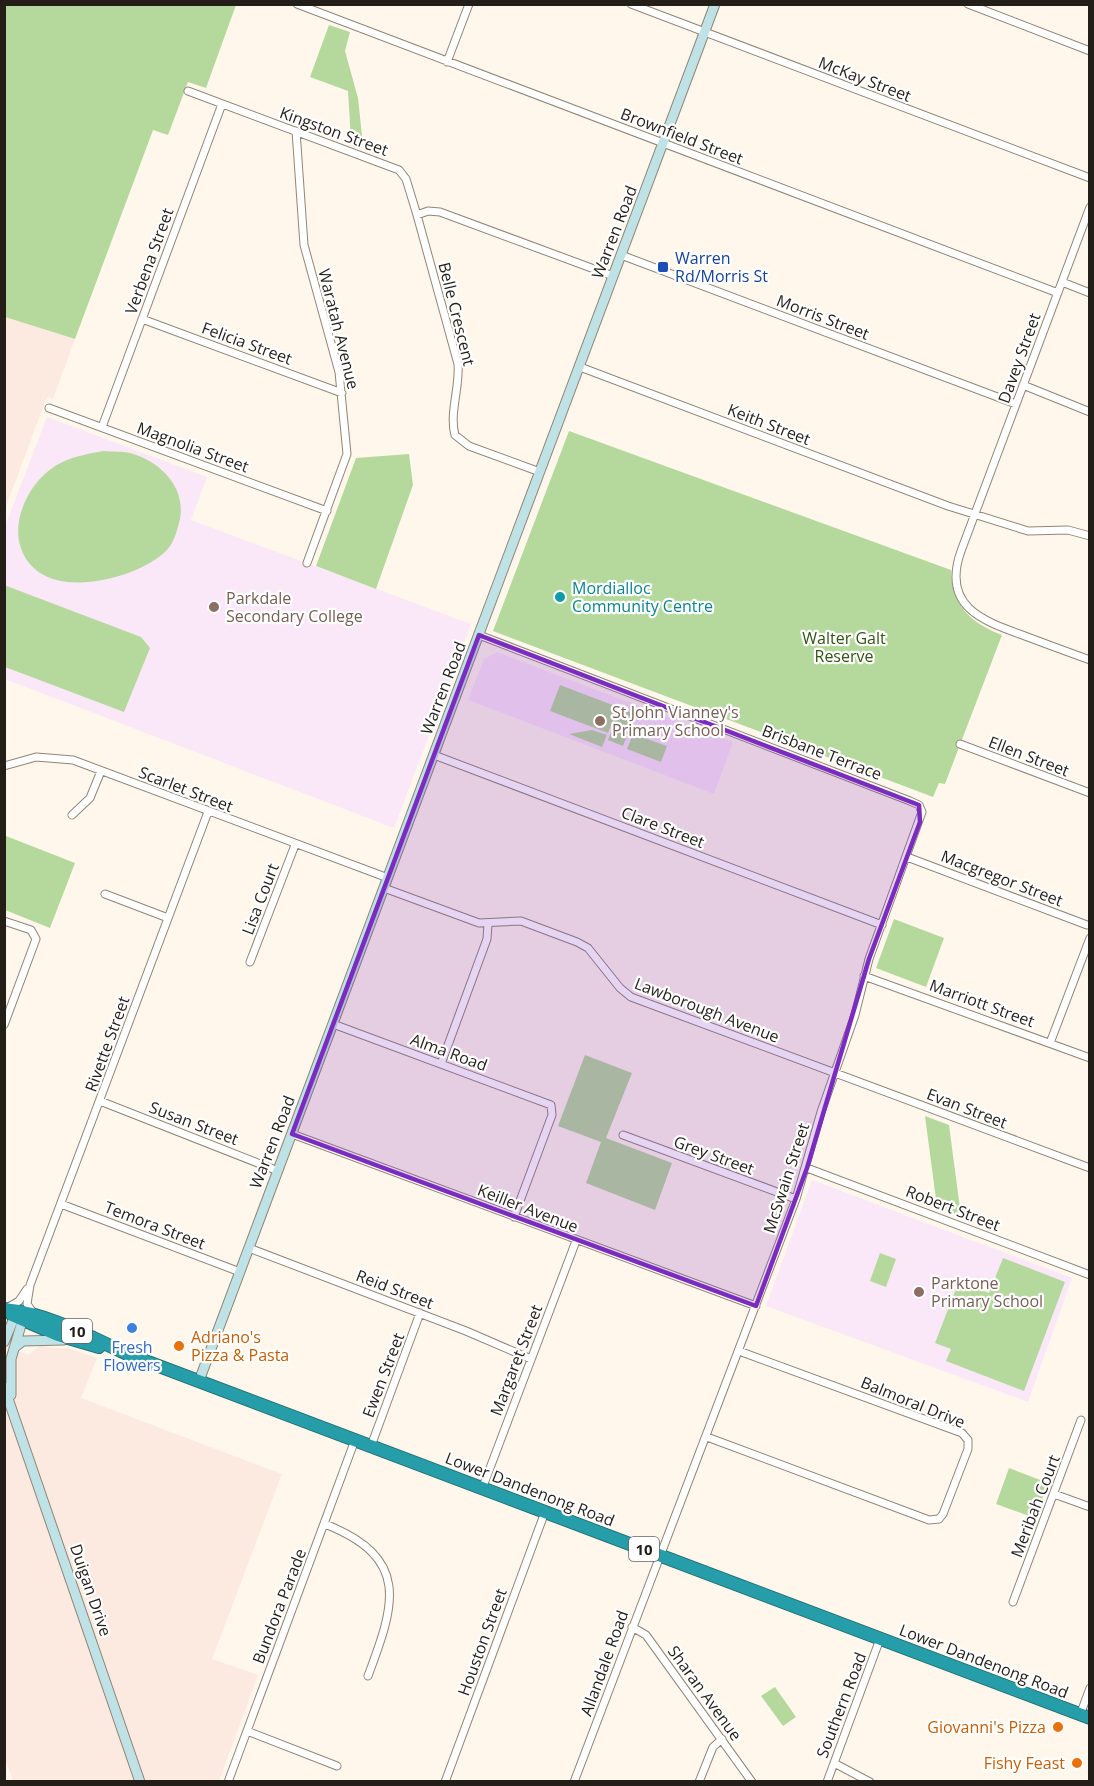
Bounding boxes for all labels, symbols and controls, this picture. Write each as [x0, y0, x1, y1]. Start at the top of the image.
street label: McKay Street [815, 51, 915, 107]
street label: Kingston Street [277, 101, 392, 161]
street label: Brownfield Street [617, 102, 747, 170]
street label: Warren Road [586, 182, 642, 282]
street label: Verbena Street [120, 205, 178, 317]
place label: Warren Rd/Morris St [675, 247, 768, 287]
street label: Belle Crescent [434, 260, 481, 368]
marker: Warren Rd/Morris St [656, 260, 670, 274]
street label: Waratah Avenue [313, 266, 365, 392]
street label: Morris Street [773, 289, 873, 345]
street label: Davey Street [993, 310, 1046, 406]
street label: Felicia Street [199, 316, 296, 370]
street label: Keith Street [724, 398, 814, 450]
street label: Magnolia Street [134, 417, 252, 477]
place label: Mordialloc Community Centre [572, 577, 713, 617]
place label: Parkdale Secondary College [226, 587, 363, 627]
marker: Mordialloc Community Centre [553, 590, 567, 604]
marker: Parkdale Secondary College [207, 600, 221, 614]
park label: Walter Galt Reserve [802, 627, 886, 667]
street label: Warren Road [415, 638, 471, 738]
place label: St John Vianney's Primary School [612, 701, 739, 741]
marker: St John Vianney's Primary School [593, 714, 607, 728]
street label: Brisbane Terrace [759, 719, 885, 785]
street label: Ellen Street [986, 731, 1073, 782]
street label: Scarlet Street [136, 761, 237, 817]
street label: Clare Street [618, 801, 708, 853]
street label: Macgregor Street [938, 845, 1066, 911]
street label: Lisa Court [236, 860, 284, 938]
street label: Lawborough Avenue [631, 972, 783, 1048]
street label: Marriott Street [926, 974, 1038, 1032]
street label: Rivette Street [80, 993, 135, 1095]
street label: Alma Road [408, 1028, 490, 1076]
street label: Evan Street [924, 1083, 1011, 1134]
street label: Warren Road [244, 1092, 300, 1192]
street label: Susan Street [146, 1096, 242, 1150]
street label: McSwain Street [758, 1120, 814, 1236]
street label: Grey Street [671, 1130, 758, 1180]
street label: Keiller Avenue [474, 1179, 582, 1237]
street label: Robert Street [903, 1180, 1004, 1236]
street label: Temora Street [101, 1196, 209, 1254]
street label: Reid Street [353, 1264, 437, 1314]
place label: Parktone Primary School [931, 1272, 1043, 1312]
marker: Parktone Primary School [912, 1285, 926, 1299]
street label: Margaret Street [485, 1301, 547, 1419]
road number: 10 [62, 1319, 92, 1343]
marker: Fresh Flowers [125, 1321, 139, 1335]
place label: Adriano's Pizza & Pasta [191, 1326, 289, 1366]
street label: Ewen Street [357, 1329, 409, 1420]
place label: Fresh Flowers [103, 1336, 161, 1376]
marker: Adriano's Pizza & Pasta [172, 1339, 186, 1353]
street label: Balmoral Drive [858, 1371, 968, 1433]
street label: Lower Dandenong Road [442, 1447, 618, 1531]
street label: Meribah Court [1005, 1451, 1065, 1561]
road number: 10 [629, 1537, 659, 1561]
street label: Duigan Drive [65, 1541, 117, 1639]
street label: Bundora Parade [247, 1545, 311, 1667]
street label: Houston Street [452, 1585, 512, 1699]
street label: Allandale Road [575, 1607, 633, 1719]
street label: Lower Dandenong Road [896, 1619, 1072, 1703]
street label: Sharan Avenue [663, 1641, 747, 1745]
street label: Southern Road [811, 1649, 871, 1761]
place label: Giovanni's Pizza [927, 1716, 1046, 1738]
marker: Giovanni's Pizza [1051, 1720, 1065, 1734]
place label: Fishy Feast [984, 1752, 1065, 1774]
marker: Fishy Feast [1070, 1756, 1084, 1770]

